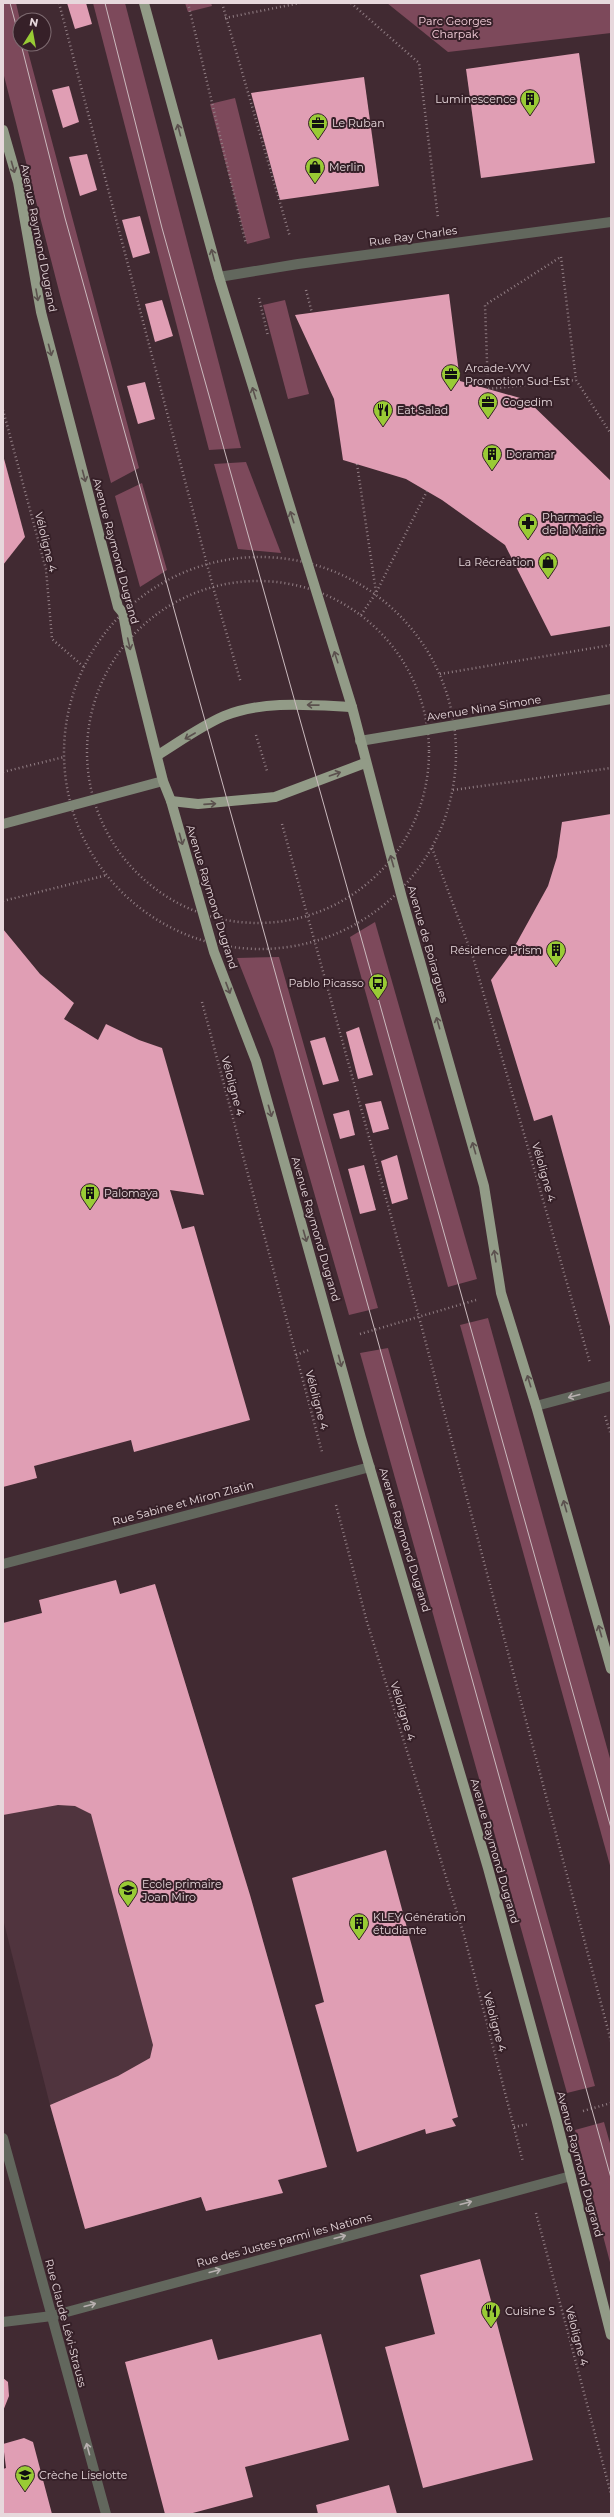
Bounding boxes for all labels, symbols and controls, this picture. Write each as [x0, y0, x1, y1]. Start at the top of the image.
north arrow [12, 12, 52, 52]
text: N [28, 14, 40, 30]
park label: Parc Georges Charpak [418, 14, 492, 41]
building icon: Luminescence [519, 88, 541, 116]
place label: Luminescence [435, 92, 516, 106]
office icon: Le Ruban [307, 112, 329, 140]
place label: Le Ruban [332, 116, 385, 130]
one-way arrow [174, 123, 182, 136]
shop icon: Merlin [304, 156, 326, 184]
place label: Merlin [329, 160, 364, 174]
one-way arrow [10, 161, 18, 174]
street label: Avenue Raymond Dugrand [18, 163, 60, 313]
street label: Rue Ray Charles [368, 223, 459, 249]
one-way arrow [208, 249, 216, 262]
one-way arrow [34, 288, 42, 301]
one-way arrow [47, 343, 55, 356]
place label: Arcade-VYV Promotion Sud-Est [465, 361, 570, 388]
office icon: Arcade-VYV Promotion Sud-Est [440, 363, 462, 391]
one-way arrow [250, 387, 257, 400]
office icon: Cogedim [477, 391, 499, 419]
place label: Cogedim [502, 395, 553, 409]
restaurant icon: Eat Salad [372, 399, 394, 427]
place label: Eat Salad [397, 403, 448, 417]
building icon: Doramar [481, 443, 503, 471]
place label: Doramar [506, 447, 555, 461]
one-way arrow [80, 469, 88, 482]
street label: Avenue Raymond Dugrand [90, 477, 142, 625]
place label: Pharmacie de la Mairie [542, 510, 606, 537]
street label: Véloligne 4 [32, 511, 60, 574]
one-way arrow [288, 511, 295, 524]
pharmacy icon: Pharmacie de la Mairie [517, 512, 539, 540]
shop icon: La Récréation [537, 551, 559, 579]
place label: La Récréation [458, 555, 534, 569]
one-way arrow [125, 637, 133, 650]
one-way arrow [332, 651, 339, 664]
street label: Avenue Nina Simone [426, 692, 542, 724]
one-way arrow [307, 702, 320, 709]
one-way arrow [184, 732, 196, 740]
one-way arrow [329, 770, 342, 777]
one-way arrow [203, 800, 216, 807]
street label: Avenue Raymond Dugrand [183, 823, 241, 971]
one-way arrow [178, 832, 186, 845]
one-way arrow [388, 855, 395, 868]
street label: Avenue de Boirargues [405, 884, 452, 1005]
building icon: Résidence Prism [545, 939, 567, 967]
place label: Résidence Prism [450, 943, 542, 957]
bus stop icon: Pablo Picasso [367, 972, 389, 1000]
place label: Pablo Picasso [288, 976, 364, 990]
one-way arrow [224, 982, 232, 994]
one-way arrow [434, 1017, 441, 1030]
street label: Véloligne 4 [218, 1055, 248, 1118]
one-way arrow [267, 1104, 274, 1117]
street label: Véloligne 4 [529, 1141, 559, 1204]
one-way arrow [470, 1142, 477, 1155]
street label: Avenue Raymond Dugrand [289, 1155, 343, 1303]
building icon: Palomaya [79, 1182, 101, 1210]
place label: Palomaya [104, 1186, 158, 1200]
one-way arrow [302, 1229, 309, 1242]
one-way arrow [491, 1250, 499, 1263]
one-way arrow [337, 1354, 345, 1367]
street label: Véloligne 4 [302, 1369, 332, 1432]
one-way arrow [525, 1375, 532, 1388]
one-way arrow [567, 1393, 580, 1400]
street label: Avenue Raymond Dugrand [376, 1466, 434, 1614]
street label: Rue Sabine et Miron Zlatin [111, 1477, 255, 1529]
one-way arrow [561, 1500, 568, 1513]
one-way arrow [596, 1625, 603, 1638]
street label: Véloligne 4 [387, 1680, 419, 1743]
street label: Avenue Raymond Dugrand [468, 1777, 522, 1925]
place label: Ecole primaire Joan Miro [141, 1877, 222, 1904]
school or university icon: Ecole primaire Joan Miro [117, 1879, 139, 1907]
place label: KLEY Génération étudiante [373, 1910, 466, 1937]
building icon: KLEY Génération étudiante [348, 1912, 370, 1940]
street label: Véloligne 4 [480, 1991, 510, 2054]
street label: Avenue Raymond Dugrand [554, 2090, 606, 2238]
one-way arrow [459, 2199, 472, 2206]
street label: Rue des Justes parmi les Nations [195, 2210, 374, 2270]
one-way arrow [334, 2233, 347, 2240]
street label: Rue Claude Lévi-Strauss [42, 2257, 90, 2389]
one-way arrow [208, 2267, 221, 2274]
restaurant icon: Cuisine S [480, 2300, 502, 2328]
one-way arrow [83, 2301, 96, 2308]
place label: Cuisine S [505, 2304, 555, 2318]
street label: Véloligne 4 [562, 2305, 592, 2368]
one-way arrow [84, 2443, 91, 2456]
school or university icon: Crèche Liselotte [14, 2464, 36, 2492]
place label: Crèche Liselotte [39, 2468, 128, 2482]

